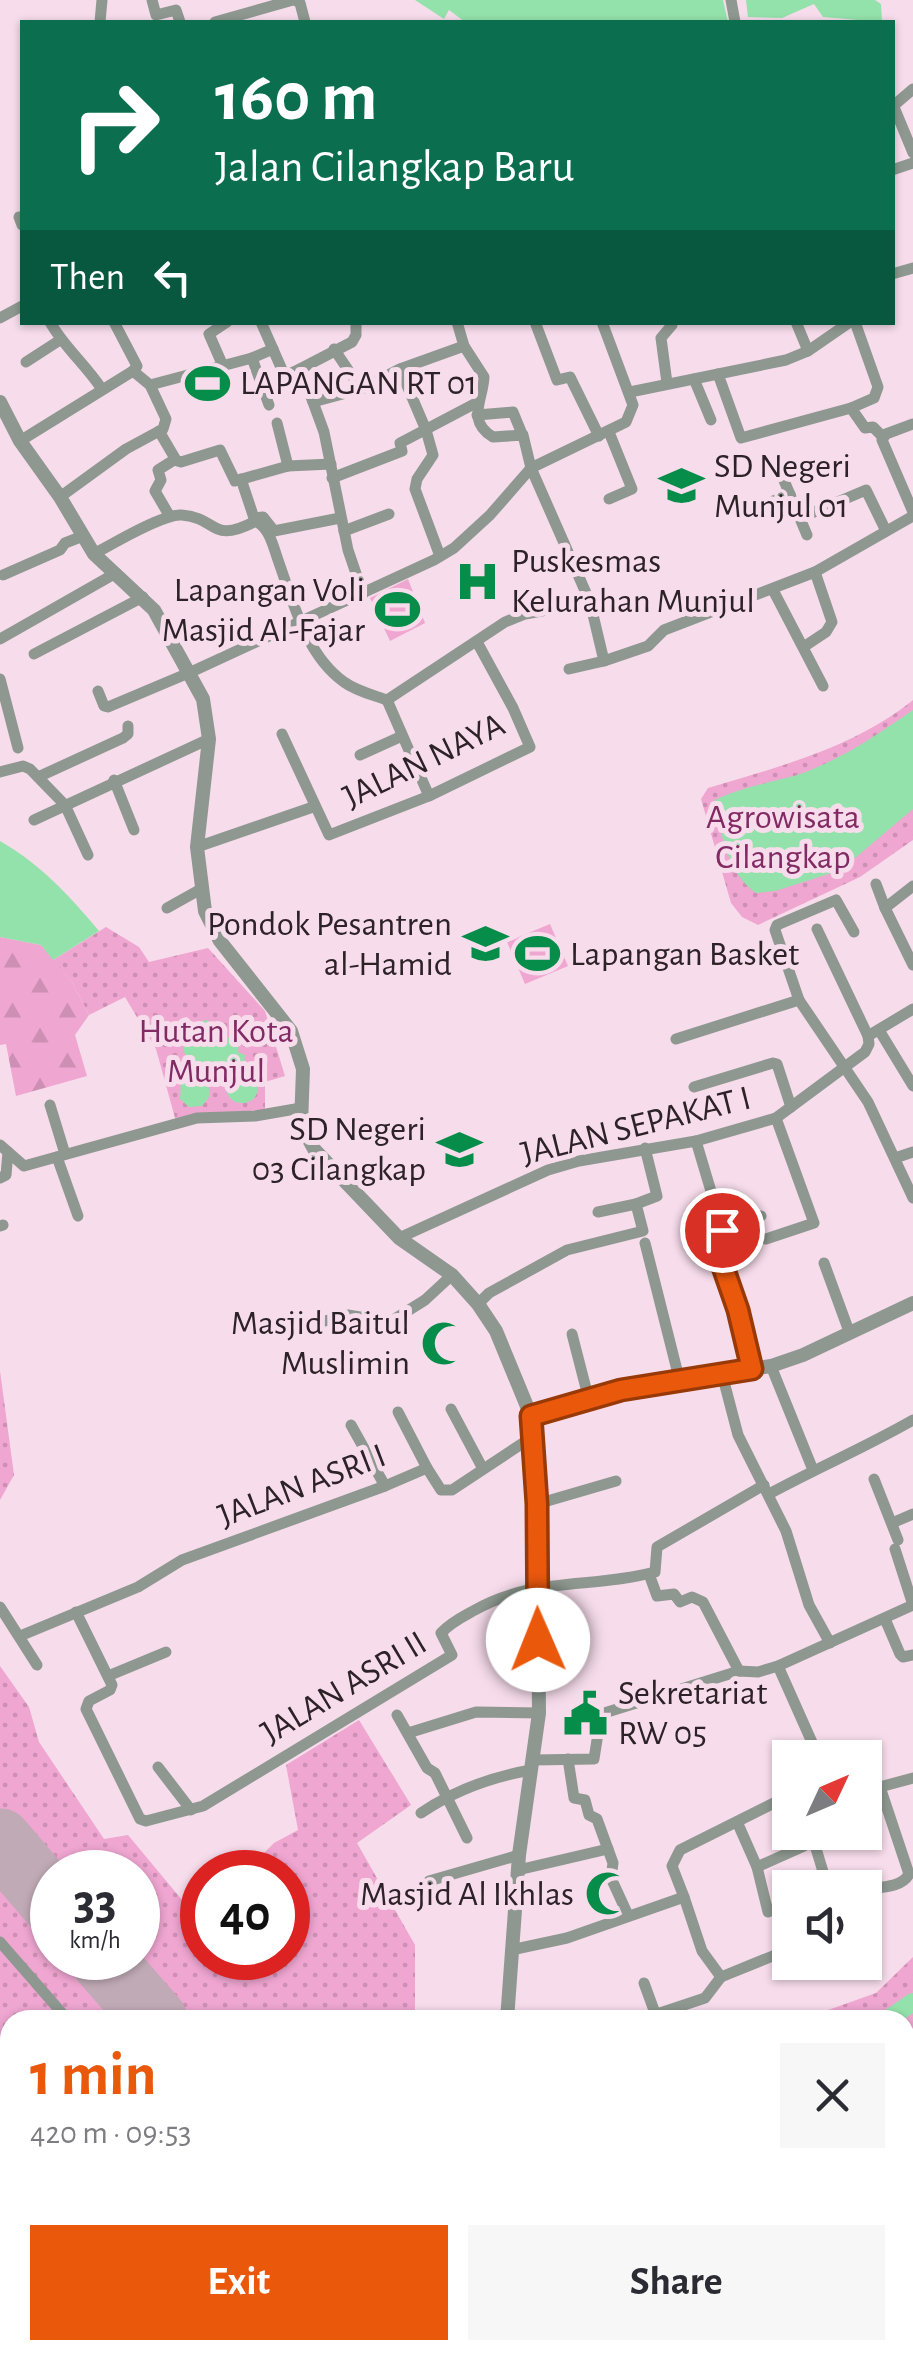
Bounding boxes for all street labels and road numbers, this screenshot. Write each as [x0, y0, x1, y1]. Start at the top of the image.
street label: JALAN NAYA [338, 707, 510, 815]
street label: JALAN SEPAKAT I [518, 1081, 754, 1171]
street label: JALAN ASRI I [213, 1438, 391, 1534]
street label: JALAN ASRI II [255, 1625, 433, 1751]

